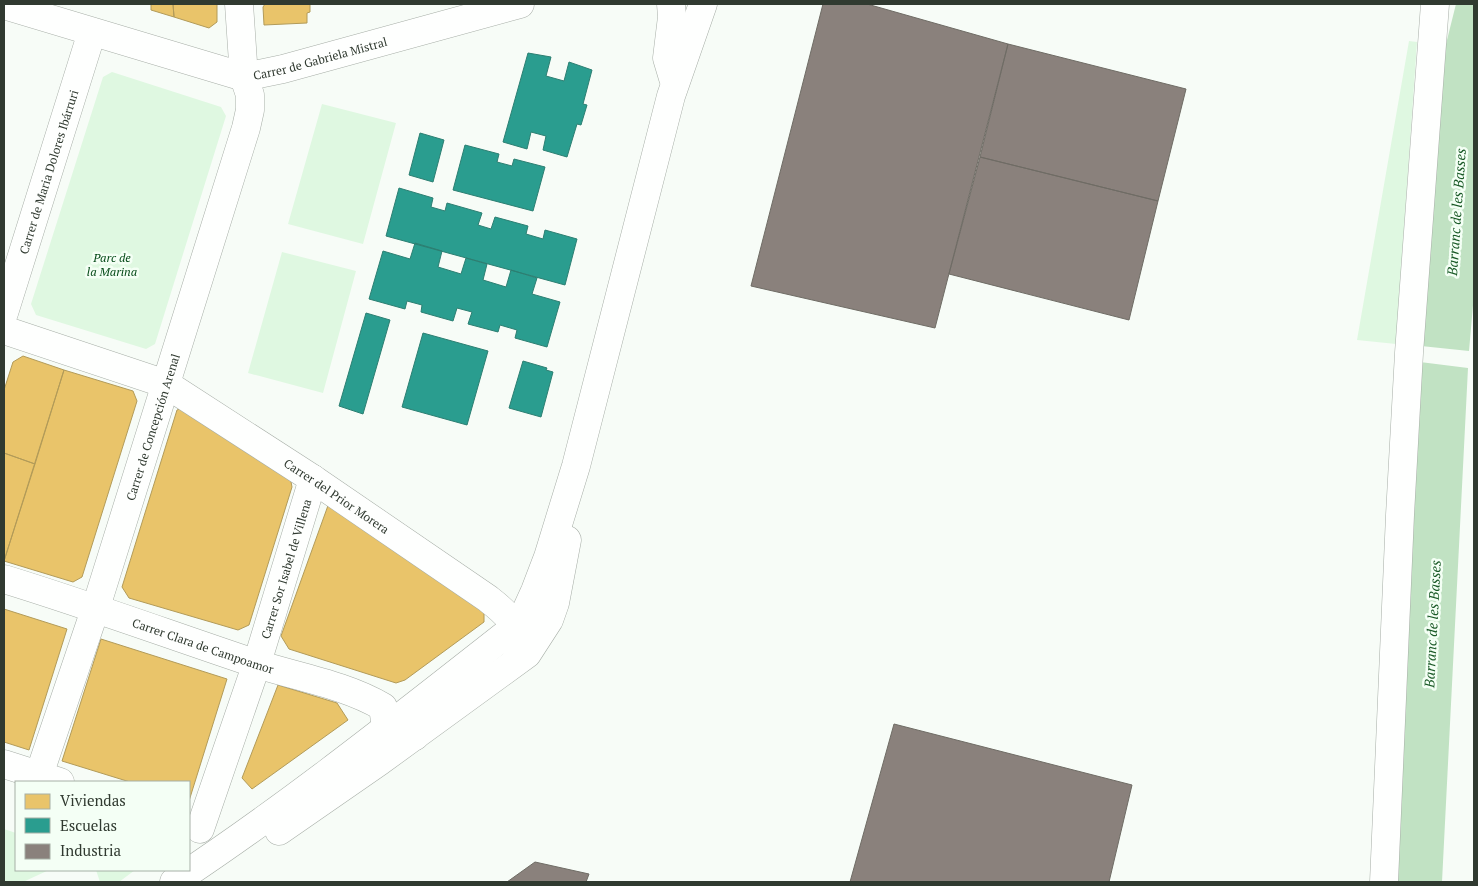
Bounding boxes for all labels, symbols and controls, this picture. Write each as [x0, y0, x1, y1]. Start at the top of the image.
street label: Carrer de Gabriela Mistral [252, 33, 389, 82]
street label: Carrer de Maria Dolores Ibárruri [15, 87, 81, 256]
water label: Barranc de les Basses [1442, 147, 1470, 277]
park label: Parc de la Marina [87, 250, 137, 279]
street label: Carrer de Concepción Arenal [122, 351, 183, 502]
street label: Carrer del Prior Morera [281, 455, 392, 537]
street label: Carrer Sor Isabel de Villena [257, 497, 314, 641]
water label: Barranc de les Basses [1419, 560, 1445, 689]
street label: Carrer Clara de Campoamor [130, 614, 276, 676]
legend [15, 781, 190, 871]
text: Viviendas [60, 790, 126, 810]
text: Escuelas [60, 815, 117, 835]
text: Industria [60, 840, 121, 860]

